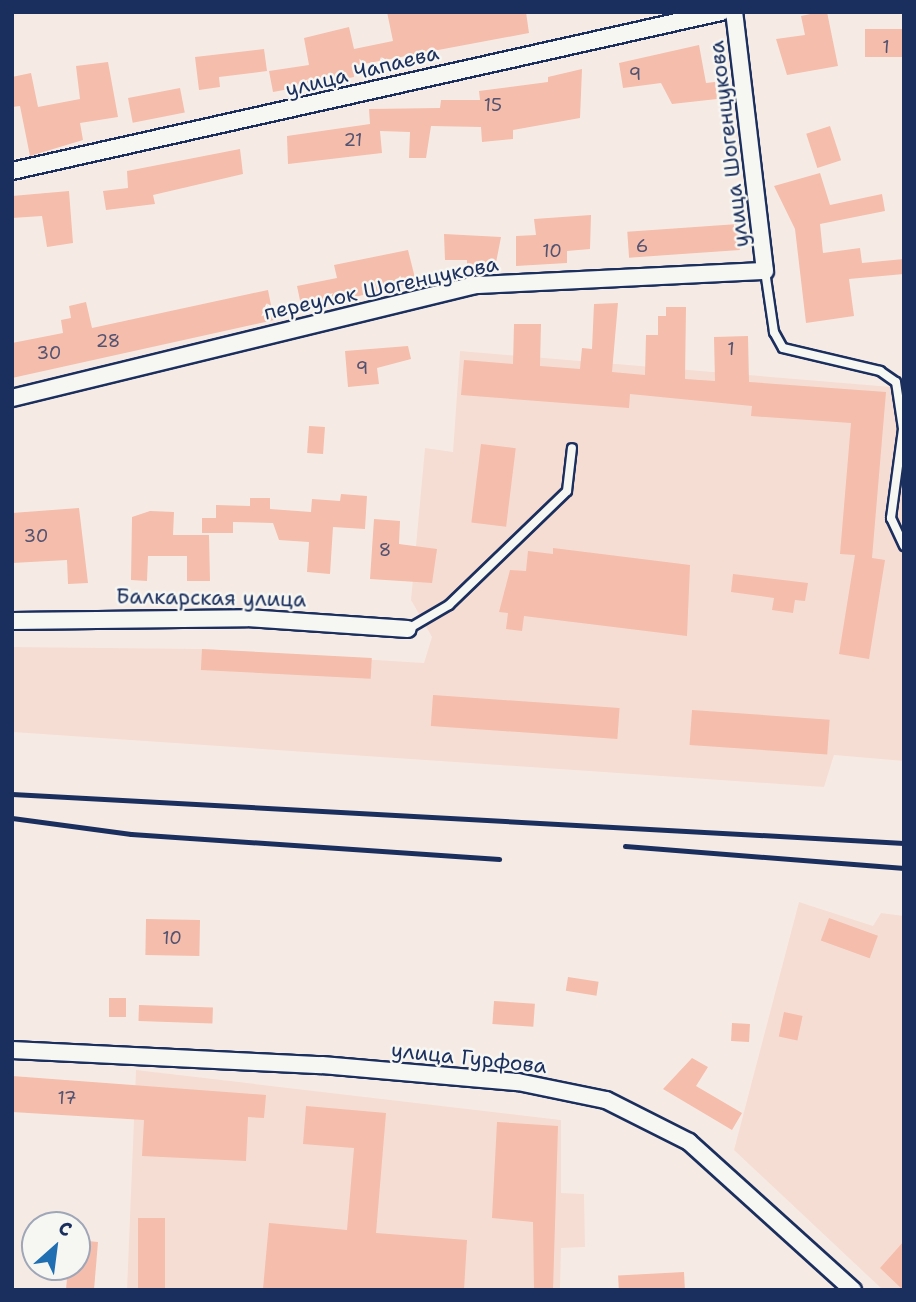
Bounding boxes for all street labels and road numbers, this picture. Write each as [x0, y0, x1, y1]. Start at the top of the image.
street label: улица Шогенцукова [704, 39, 754, 249]
street label: улица Чапаева [283, 40, 441, 102]
street label: переулок Шогенцукова [261, 251, 501, 325]
street label: Балкарская улица [116, 584, 306, 612]
street label: улица Гурфова [390, 1037, 548, 1079]

